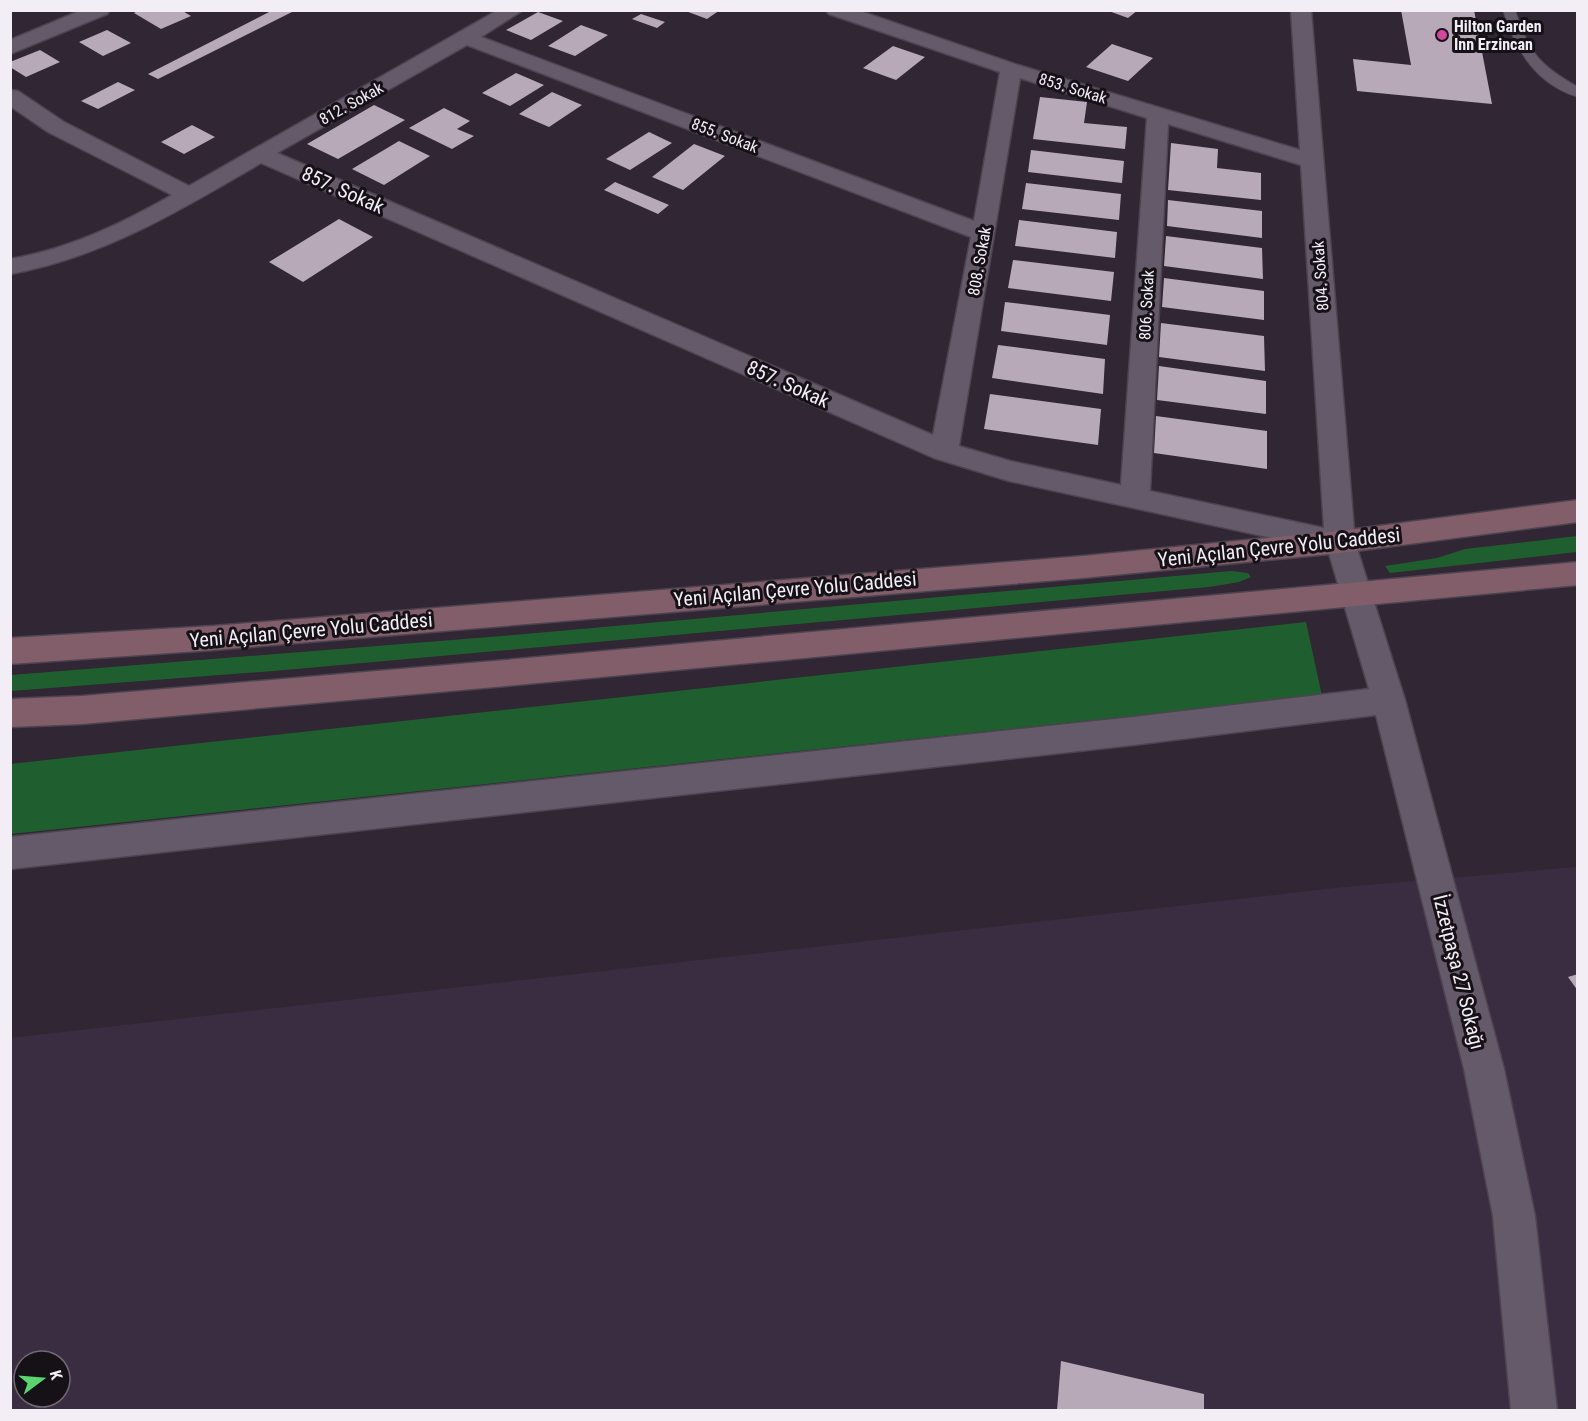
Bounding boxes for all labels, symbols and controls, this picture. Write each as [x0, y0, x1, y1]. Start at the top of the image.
place label: Hilton Garden Inn Erzincan [1454, 17, 1542, 54]
marker: Hilton Garden Inn Erzincan [1435, 28, 1449, 42]
street label: 853. Sokak [1037, 69, 1110, 108]
street label: 812. Sokak [316, 78, 387, 129]
street label: 855. Sokak [689, 114, 762, 157]
street label: 857. Sokak [298, 161, 388, 219]
street label: 808. Sokak [964, 224, 995, 297]
street label: 804. Sokak [1309, 240, 1332, 312]
street label: 806. Sokak [1135, 269, 1158, 340]
street label: 857. Sokak [743, 355, 833, 413]
street label: Yeni Açılan Çevre Yolu Caddesi [1157, 522, 1401, 572]
street label: Yeni Açılan Çevre Yolu Caddesi [673, 566, 917, 612]
street label: Yeni Açılan Çevre Yolu Caddesi [189, 607, 433, 653]
street label: İzzetpaşa 27 Sokağı [1428, 892, 1490, 1052]
north arrow [12, 1349, 72, 1409]
text: K [46, 1368, 66, 1382]

